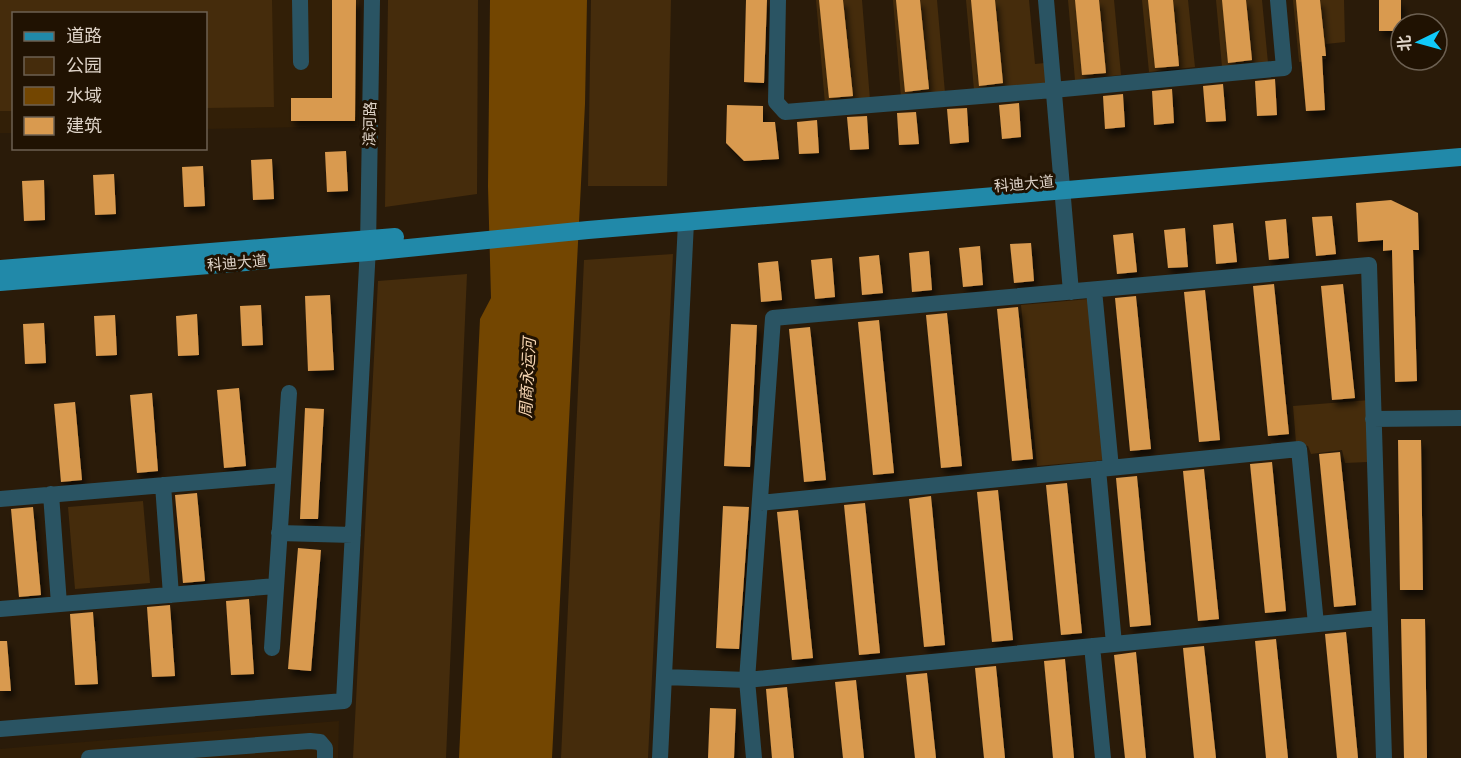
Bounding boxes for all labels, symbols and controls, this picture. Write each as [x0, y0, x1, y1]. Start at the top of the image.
legend [12, 12, 207, 150]
north arrow [1389, 12, 1449, 72]
text: 道路 [66, 25, 102, 47]
text: 北 [1394, 34, 1415, 52]
text: 公园 [66, 55, 102, 77]
text: 水域 [66, 85, 102, 107]
street label: 滨河路 [361, 101, 379, 147]
text: 建筑 [66, 115, 102, 137]
street label: 科迪大道 [993, 172, 1055, 196]
street label: 科迪大道 [206, 251, 268, 275]
water label: 周商永运河 [516, 335, 539, 418]

